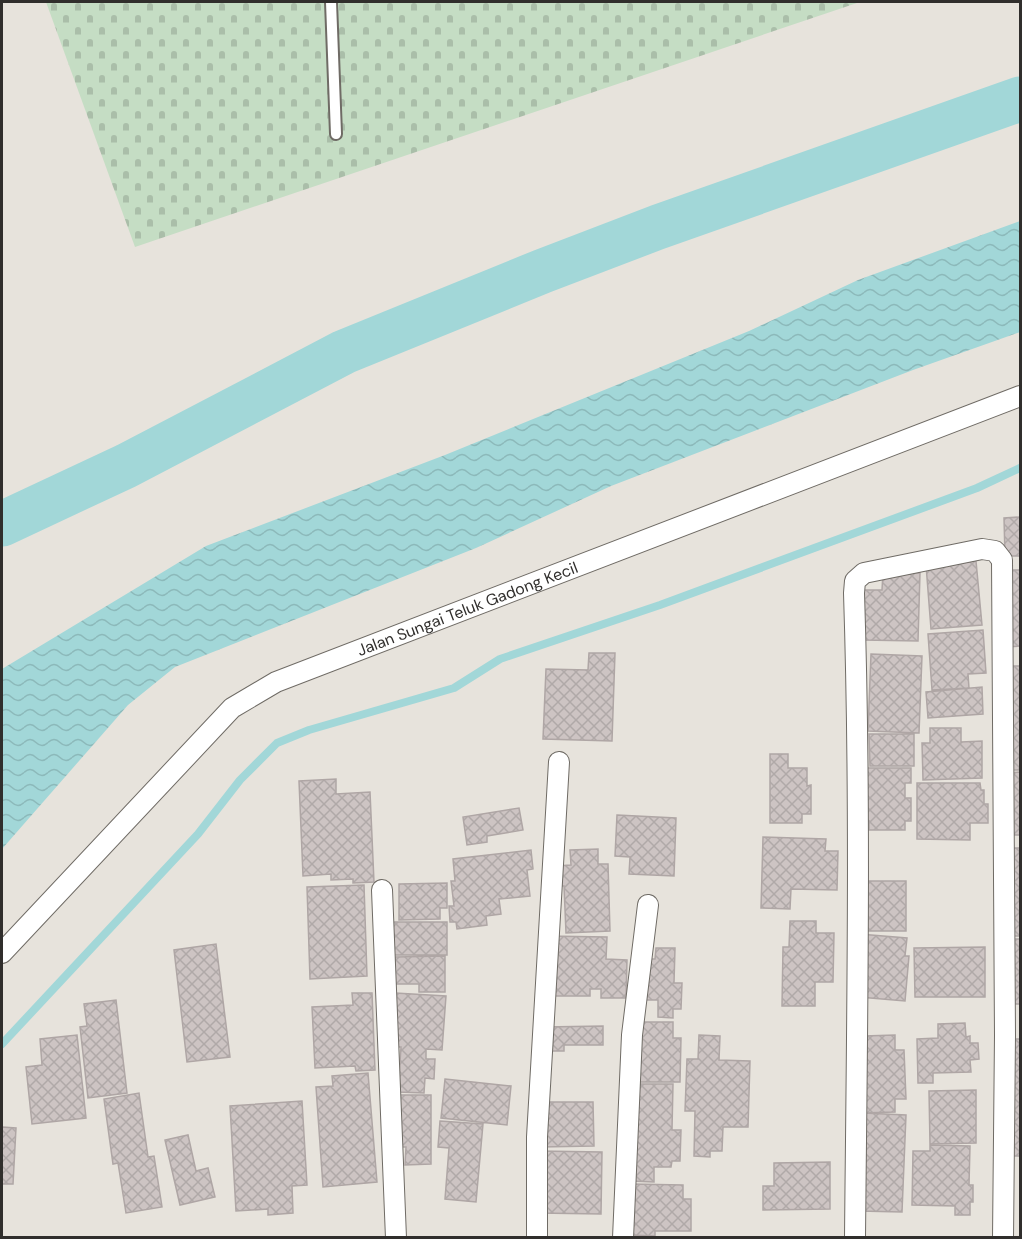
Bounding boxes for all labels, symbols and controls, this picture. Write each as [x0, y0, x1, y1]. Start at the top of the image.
street label: Jalan Sungai Teluk Gadong Kecil [354, 557, 581, 660]

